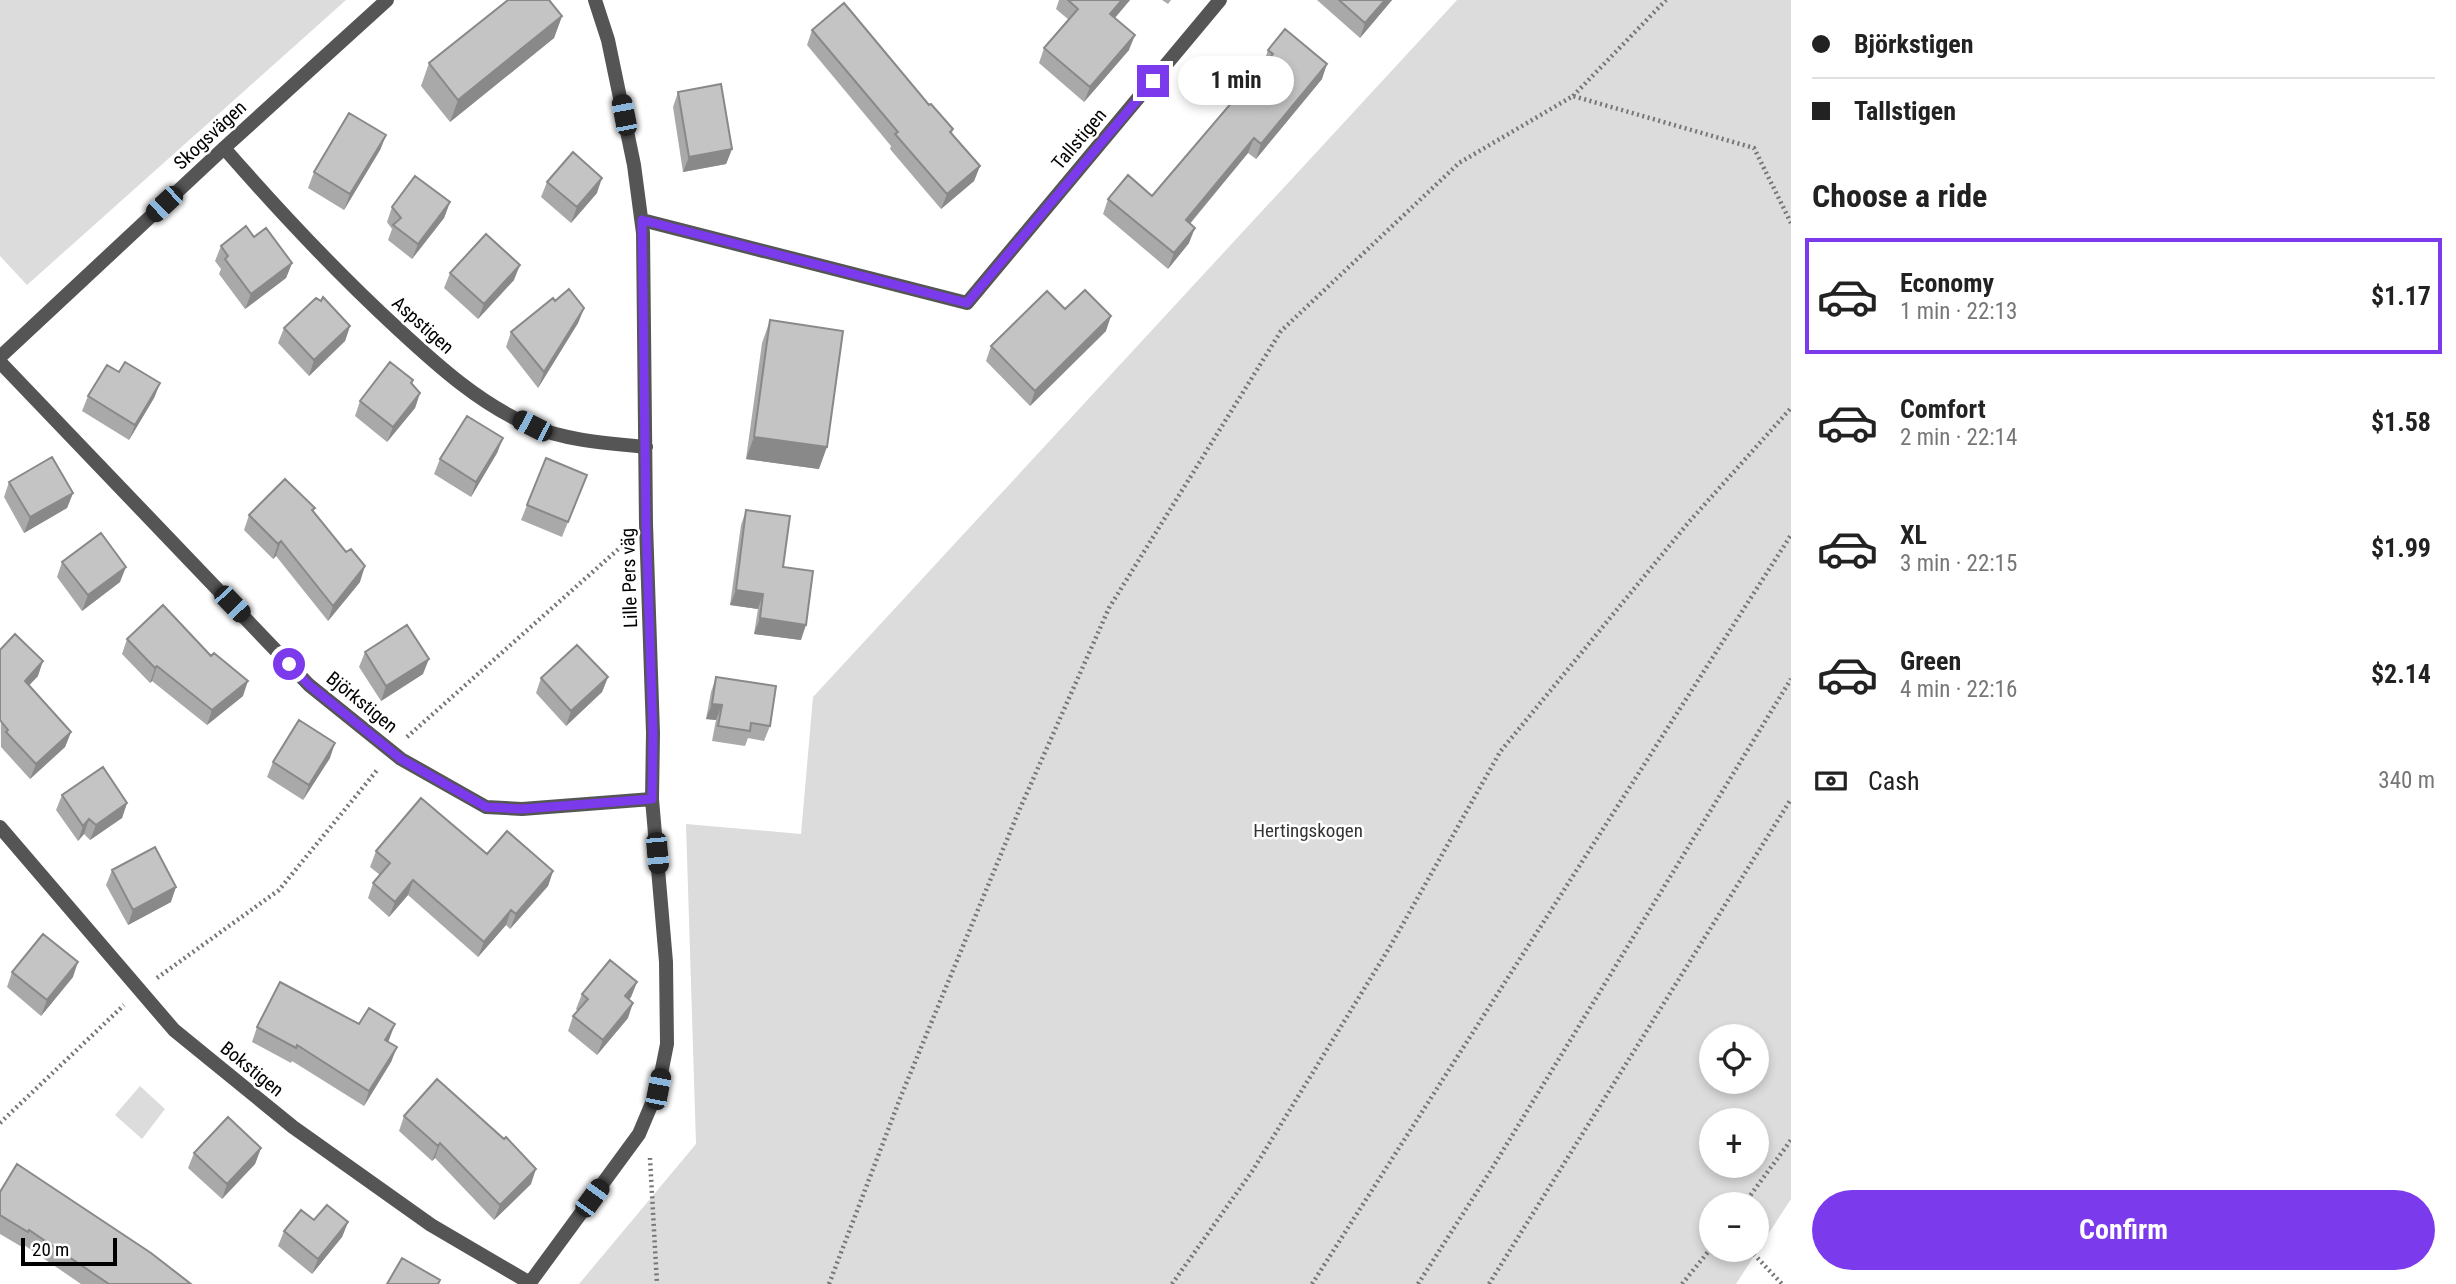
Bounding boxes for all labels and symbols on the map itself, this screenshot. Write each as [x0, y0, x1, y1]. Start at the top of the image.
callout: 1 min [1178, 56, 1293, 106]
route end [1137, 65, 1169, 97]
car [610, 92, 639, 138]
street label: Skogsvägen [169, 96, 251, 174]
street label: Tallstigen [1047, 104, 1111, 174]
car [142, 182, 187, 226]
street label: Aspstigen [387, 291, 459, 359]
car [509, 407, 556, 445]
street label: Lille Pers väg [616, 528, 642, 628]
car [210, 582, 255, 626]
route start [273, 648, 305, 680]
street label: Björkstigen [322, 666, 402, 738]
park label: Hertingskogen [1253, 819, 1363, 842]
car [645, 831, 670, 875]
street label: Bokstigen [216, 1037, 288, 1101]
car [644, 1066, 673, 1112]
car [572, 1175, 613, 1221]
scale bar [21, 1235, 117, 1267]

